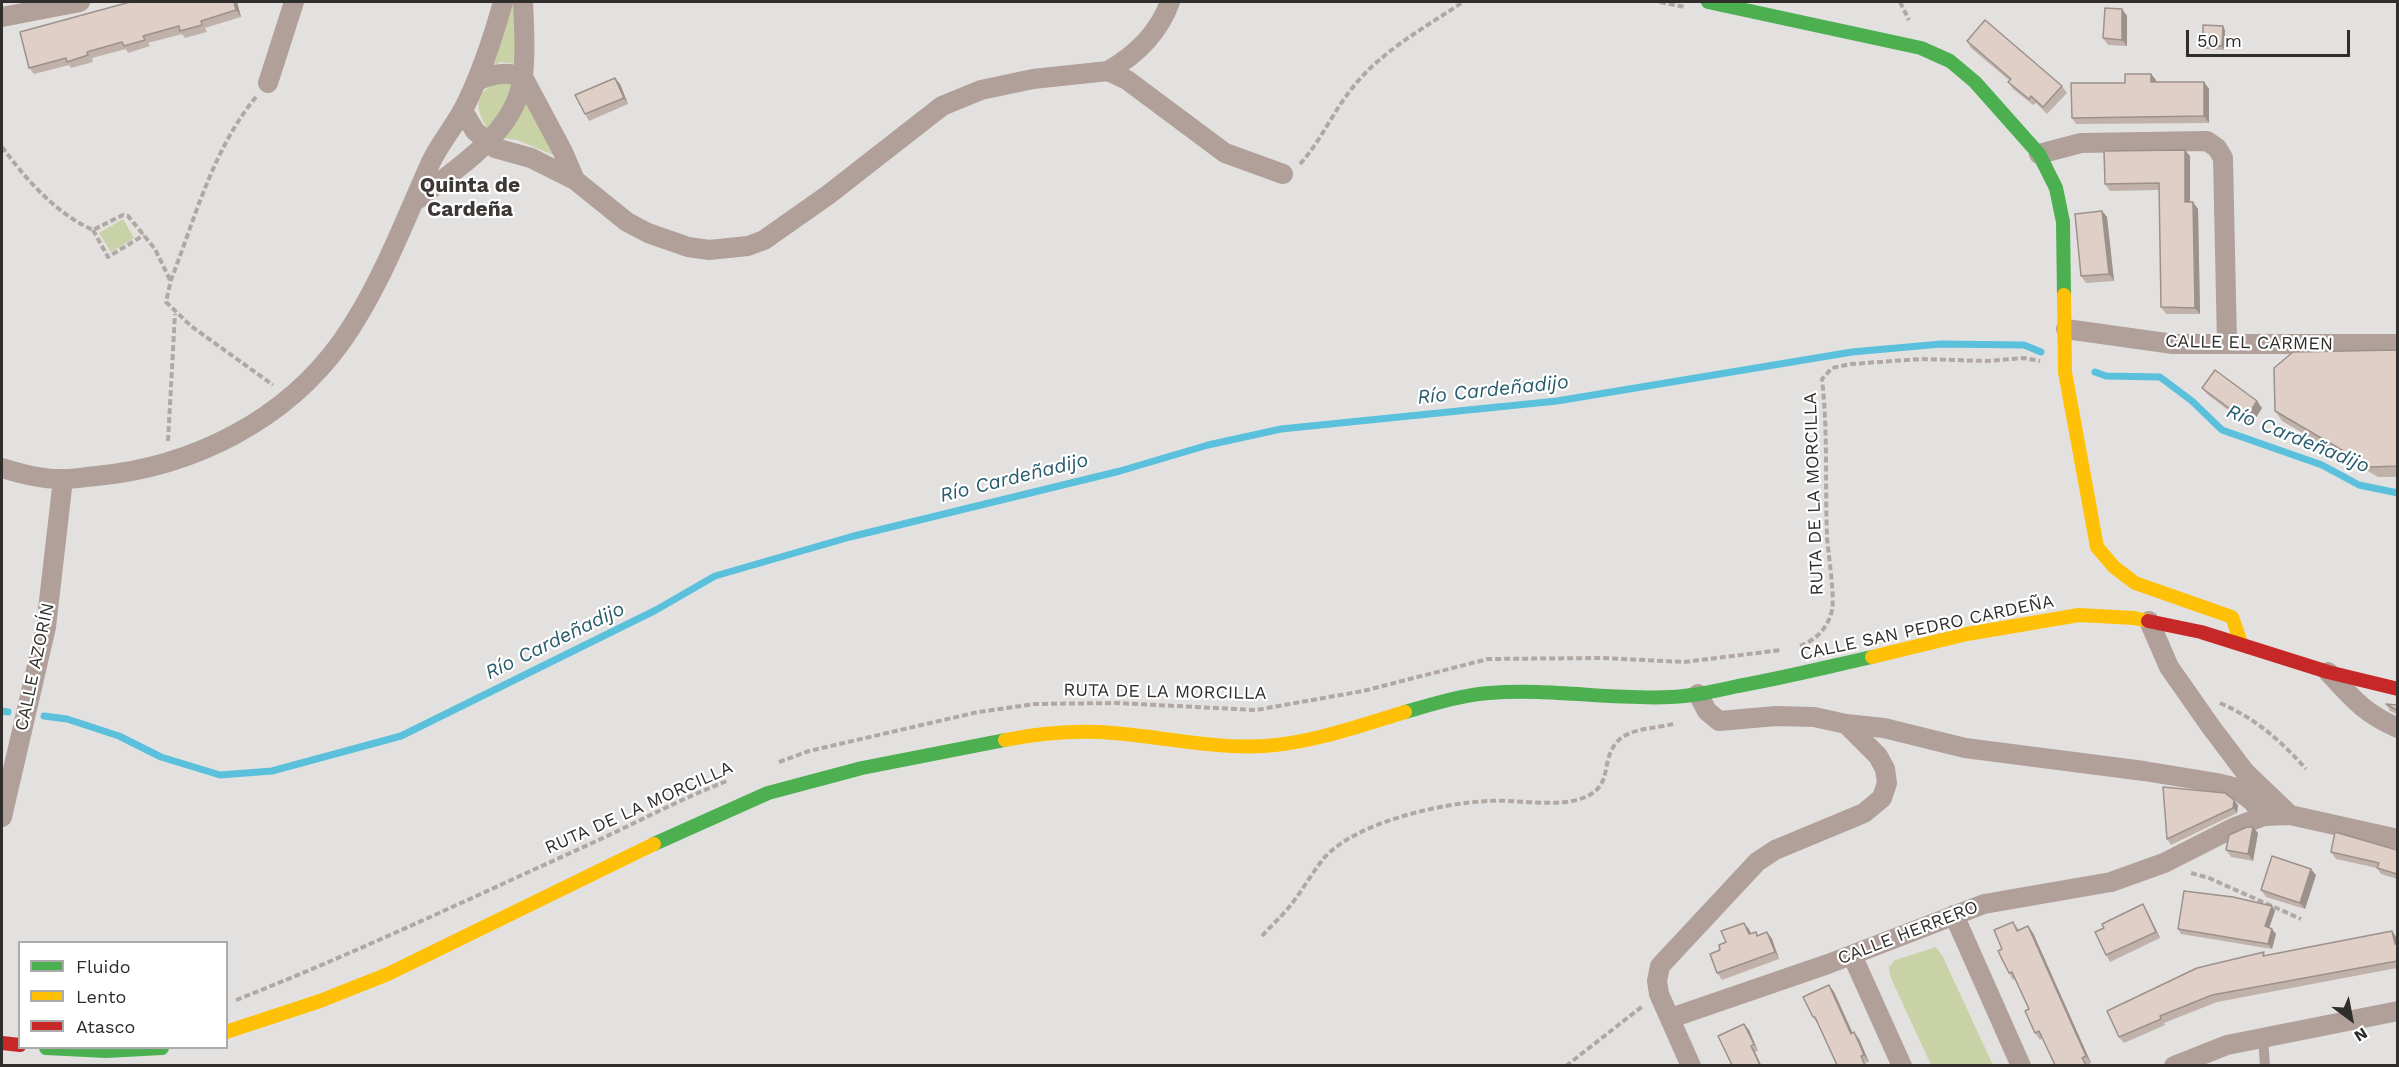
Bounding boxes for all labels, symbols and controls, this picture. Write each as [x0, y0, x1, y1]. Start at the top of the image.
scale bar [2189, 18, 2352, 56]
text: 50 m [2197, 30, 2242, 51]
district label: Quinta de Cardeña [420, 173, 520, 223]
street label: CALLE EL CARMEN [2165, 331, 2333, 355]
water label: Río Cardeñadijo [1416, 370, 1570, 410]
street label: RUTA DE LA MORCILLA [1800, 392, 1828, 596]
water label: Río Cardeñadijo [2223, 399, 2373, 479]
water label: Río Cardeñadijo [937, 448, 1091, 508]
street label: CALLE SAN PEDRO CARDEÑA [1798, 591, 2056, 665]
water label: Río Cardeñadijo [481, 597, 629, 685]
street label: CALLE AZORÍN [11, 601, 59, 733]
street label: RUTA DE LA MORCILLA [1063, 679, 1267, 705]
street label: RUTA DE LA MORCILLA [542, 757, 736, 859]
street label: CALLE HERRERO [1835, 896, 1981, 970]
legend [18, 941, 228, 1049]
text: Fluido [76, 956, 130, 977]
text: Lento [76, 986, 126, 1007]
north arrow [2321, 989, 2381, 1049]
text: Atasco [76, 1016, 135, 1037]
text: N [2351, 1023, 2371, 1046]

